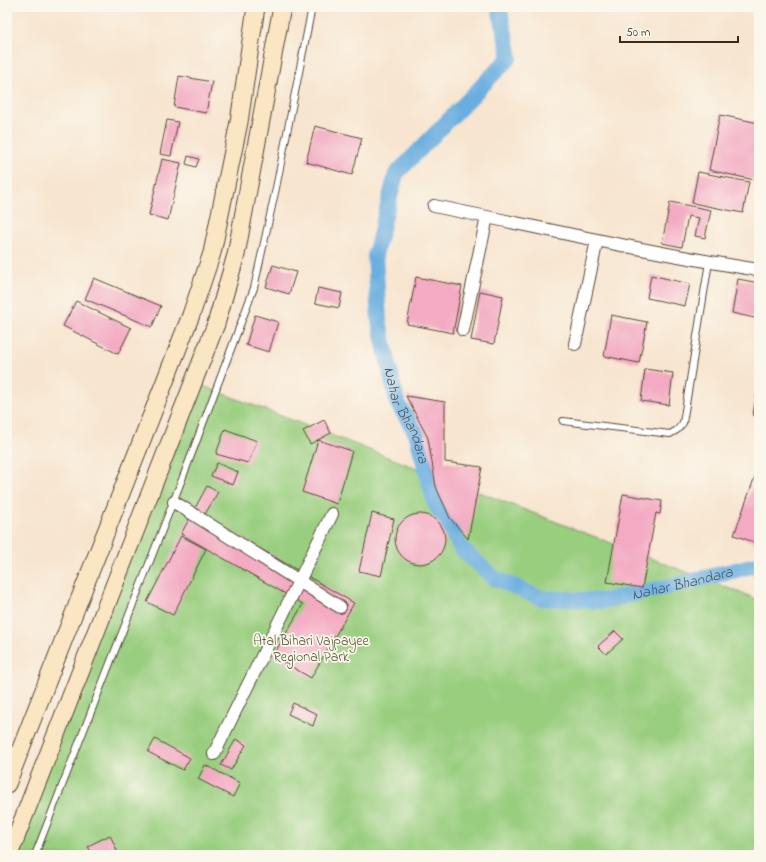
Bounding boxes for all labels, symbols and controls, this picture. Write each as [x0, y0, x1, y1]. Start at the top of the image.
scale bar [620, 18, 738, 44]
text: 50 m [626, 24, 650, 42]
water label: Nahar Bhandara [378, 365, 434, 467]
water label: Nahar Bhandara [630, 561, 736, 606]
park label: Atal Bihari Vajpayee Regional Park [253, 631, 370, 669]

